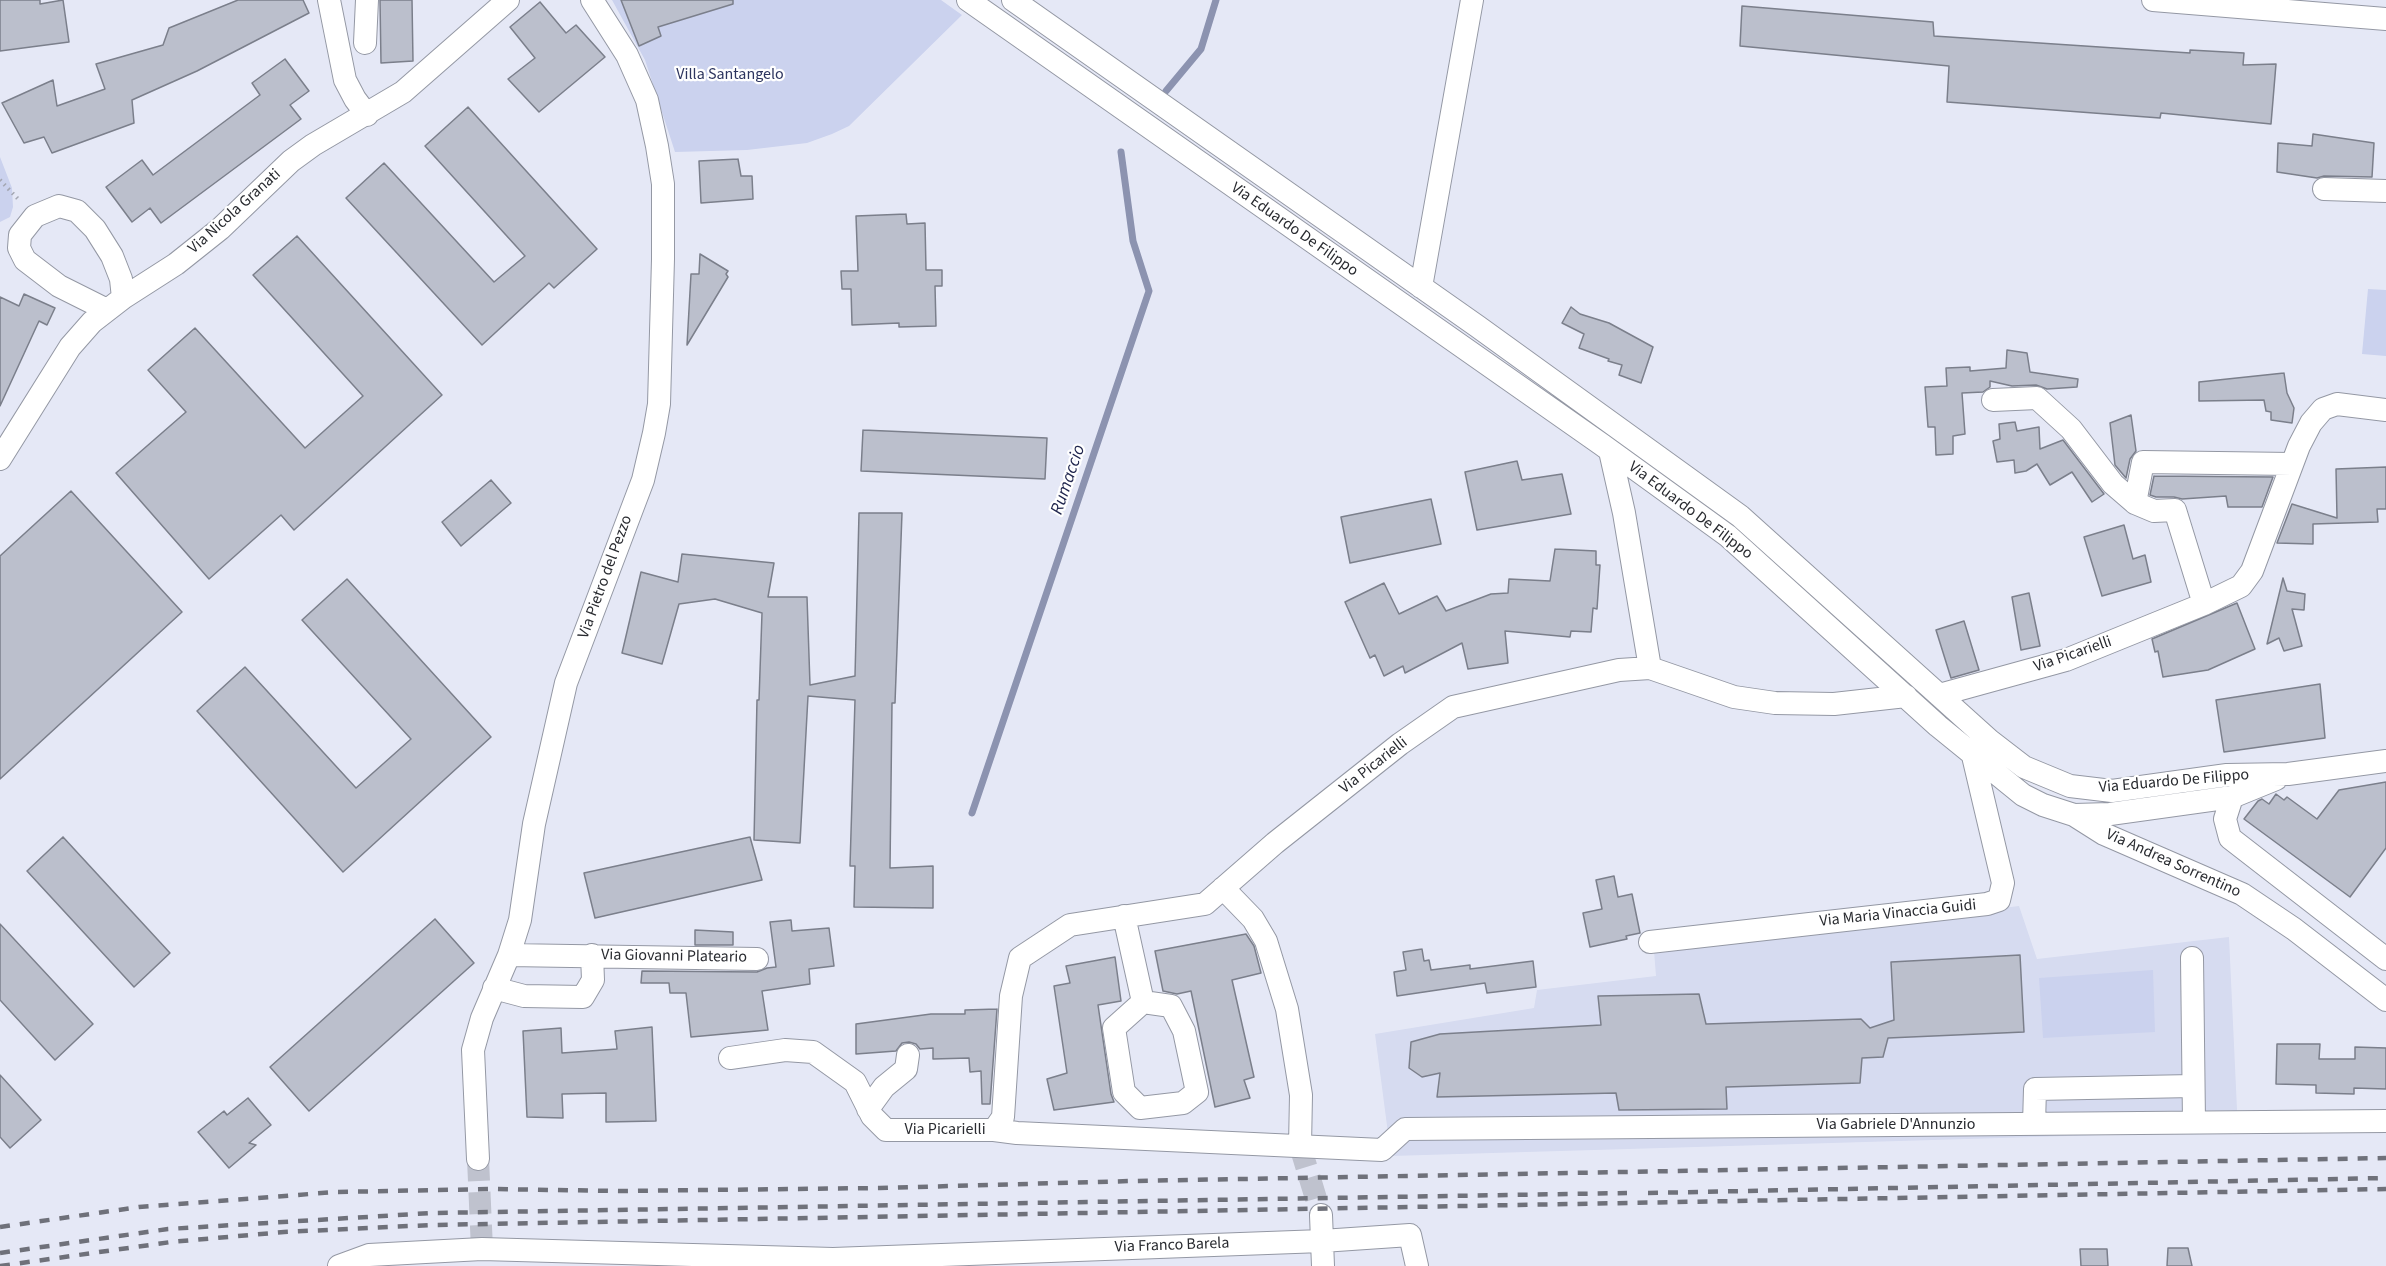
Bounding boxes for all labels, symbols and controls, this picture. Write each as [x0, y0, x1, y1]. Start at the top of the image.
park label: Villa Santangelo [676, 65, 784, 85]
street label: Via Nicola Granati [185, 165, 285, 259]
street label: Via Eduardo De Filippo [1227, 179, 1361, 281]
water label: Rumaccio [1047, 442, 1091, 518]
street label: Via Eduardo De Filippo [1624, 458, 1756, 564]
street label: Via Pietro del Pezzo [575, 513, 637, 641]
street label: Via Picarielli [2032, 633, 2114, 677]
street label: Via Picarielli [1336, 733, 1412, 799]
street label: Via Eduardo De Filippo [2098, 766, 2250, 798]
street label: Via Andrea Sorrentino [2103, 826, 2243, 902]
street label: Via Maria Vinaccia Guidi [1819, 896, 1977, 932]
street label: Via Giovanni Plateario [601, 946, 747, 968]
street label: Via Gabriele D'Annunzio [1817, 1115, 1975, 1135]
street label: Via Picarielli [904, 1120, 986, 1140]
street label: Via Franco Barela [1114, 1234, 1230, 1258]

